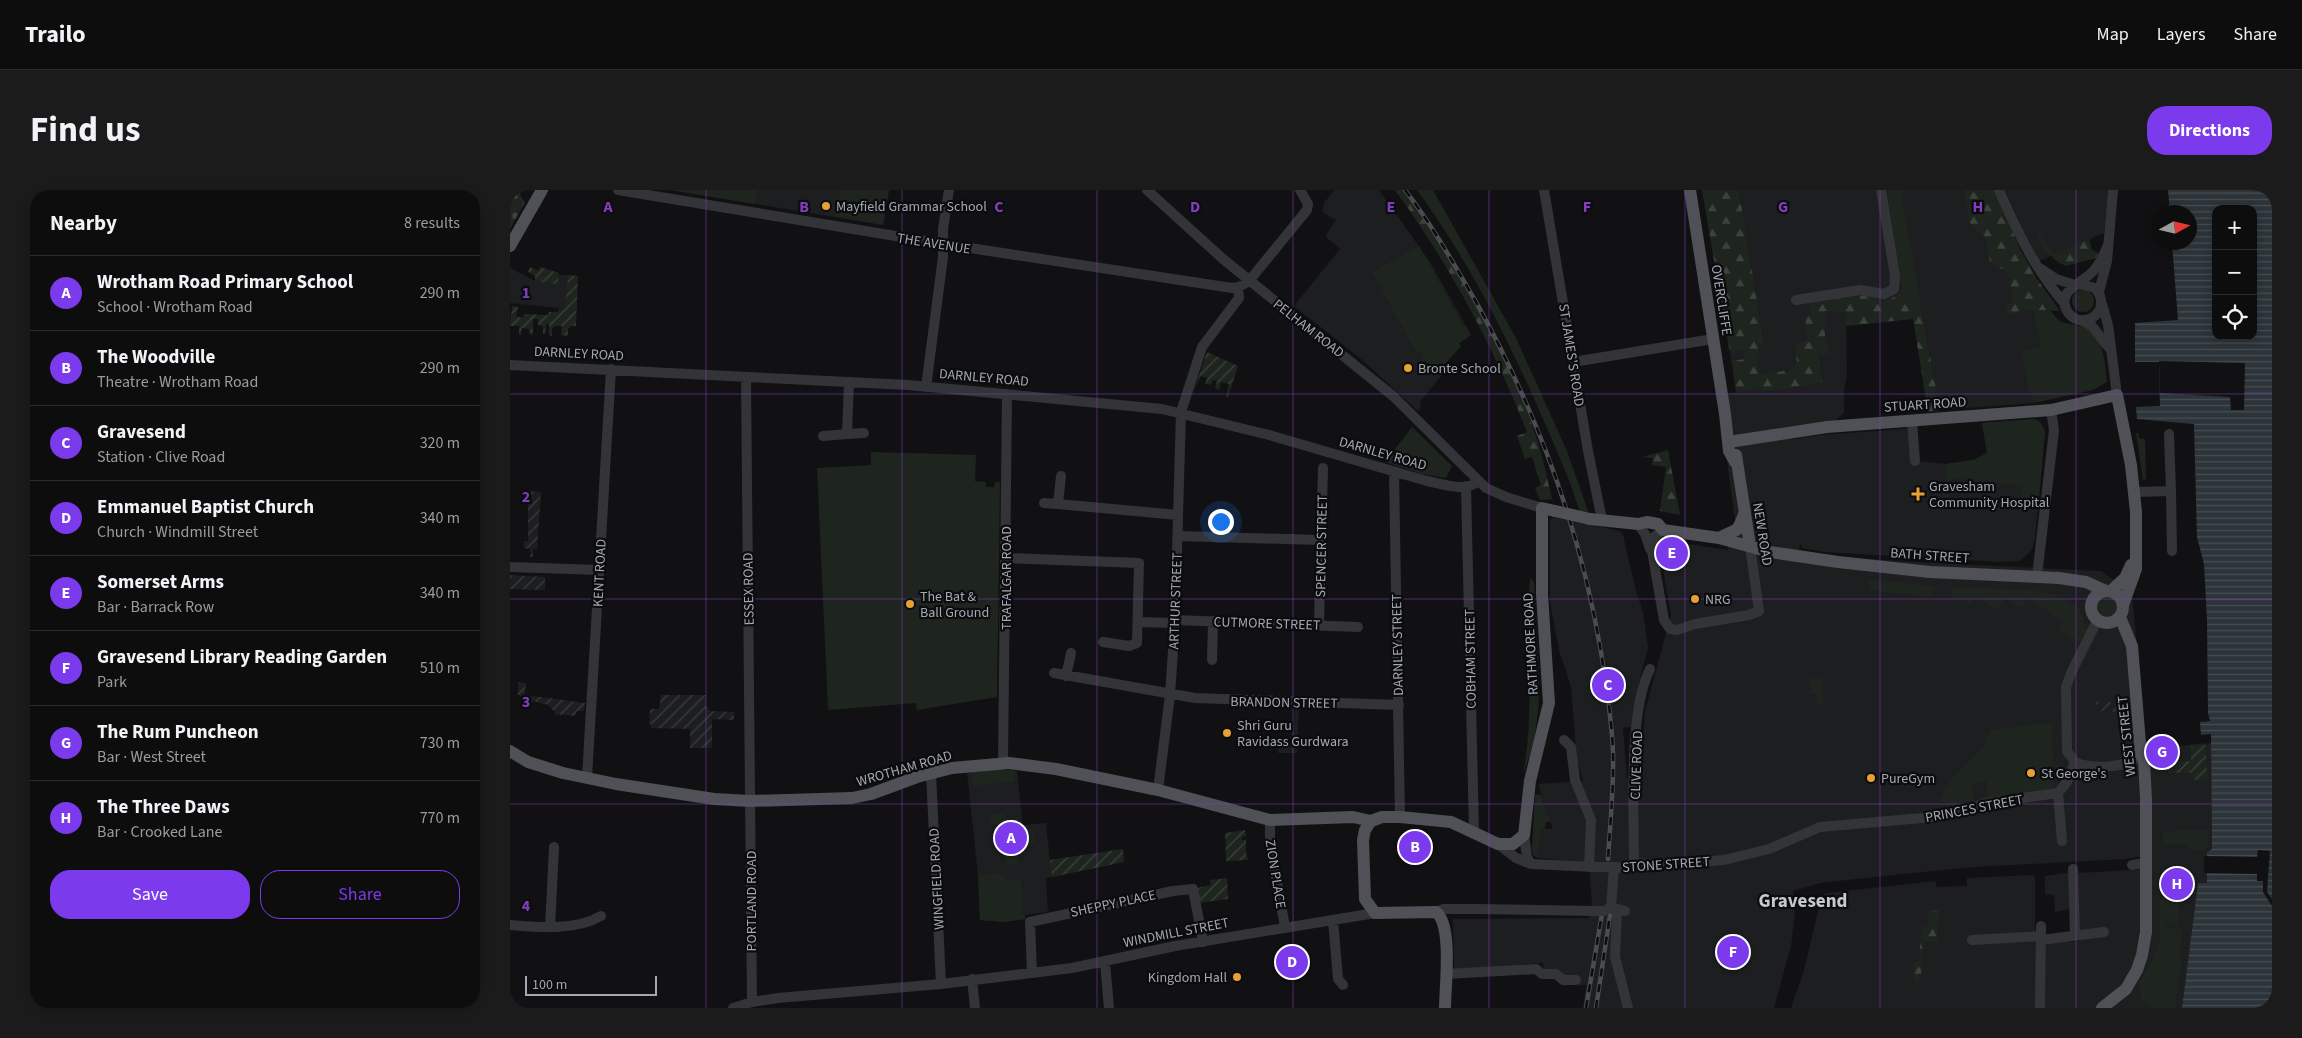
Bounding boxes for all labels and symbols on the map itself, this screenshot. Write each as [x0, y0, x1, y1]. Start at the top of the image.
text: A [602, 196, 613, 218]
text: B [799, 196, 809, 218]
text: C [994, 196, 1004, 218]
text: D [1190, 196, 1200, 218]
text: E [1387, 196, 1395, 218]
text: F [1583, 196, 1591, 218]
text: G [1778, 196, 1788, 218]
text: H [1973, 196, 1983, 218]
place label: Mayfield Grammar School [836, 197, 987, 217]
marker: Mayfield Grammar School [820, 200, 832, 212]
north arrow [2152, 205, 2197, 250]
street label: THE AVENUE [896, 228, 972, 260]
street label: OVERCLIFFE [1706, 263, 1736, 337]
text: 1 [522, 282, 530, 304]
street label: PELHAM ROAD [1269, 295, 1348, 363]
street label: ST JAMES'S ROAD [1553, 302, 1589, 408]
street label: DARNLEY ROAD [533, 342, 624, 366]
place label: Bronte School [1418, 359, 1501, 379]
marker: Bronte School [1402, 362, 1414, 374]
street label: DARNLEY ROAD [938, 364, 1030, 392]
street label: STUART ROAD [1883, 392, 1967, 418]
street label: DARNLEY ROAD [1337, 432, 1429, 476]
place label: Gravesham Community Hospital [1929, 477, 2050, 513]
text: 2 [522, 486, 530, 508]
marker: Gravesham Community Hospital [1911, 487, 1925, 501]
street label: SPENCER STREET [1311, 494, 1333, 598]
street label: NEW ROAD [1747, 501, 1777, 567]
your location [1208, 509, 1234, 535]
street label: TRAFALGAR ROAD [997, 526, 1017, 630]
pin: E [1656, 534, 1688, 572]
street label: KENT ROAD [588, 538, 612, 608]
street label: BATH STREET [1890, 543, 1971, 569]
street label: ESSEX ROAD [738, 552, 760, 626]
street label: ARTHUR STREET [1164, 552, 1188, 650]
place label: The Bat & Ball Ground [920, 587, 989, 623]
place label: NRG [1705, 590, 1731, 610]
street label: RATHMORE ROAD [1518, 592, 1544, 696]
street label: DARNLEY STREET [1387, 593, 1409, 696]
marker: NRG [1689, 593, 1701, 605]
marker: The Bat & Ball Ground [904, 598, 916, 610]
street label: COBHAM STREET [1460, 608, 1482, 709]
street label: CUTMORE STREET [1213, 612, 1321, 636]
pin: C [1592, 666, 1624, 704]
text: 3 [522, 691, 530, 713]
street label: BRANDON STREET [1230, 692, 1338, 714]
street label: WEST STREET [2113, 694, 2141, 777]
place label: Shri Guru Ravidass Gurdwara [1237, 716, 1349, 752]
marker: Shri Guru Ravidass Gurdwara [1221, 727, 1233, 739]
street label: CLIVE ROAD [1626, 730, 1648, 800]
pin: G [2146, 733, 2178, 771]
street label: WROTHAM ROAD [854, 746, 954, 792]
place label: St George's [2041, 764, 2107, 784]
marker: St George's [2025, 767, 2037, 779]
place label: PureGym [1881, 769, 1935, 789]
marker: PureGym [1865, 772, 1877, 784]
street label: PRINCES STREET [1924, 790, 2025, 828]
pin: A [995, 819, 1027, 857]
street label: WINGFIELD ROAD [924, 828, 950, 930]
pin: B [1399, 828, 1431, 866]
street label: ZION PLACE [1260, 838, 1290, 910]
street label: PORTLAND ROAD [742, 851, 762, 951]
street label: STONE STREET [1622, 852, 1711, 878]
pin: H [2161, 865, 2193, 903]
street label: SHEPPY PLACE [1069, 885, 1158, 923]
district label: Gravesend [1759, 888, 1847, 915]
text: 4 [522, 895, 531, 917]
street label: WINDMILL STREET [1121, 913, 1231, 953]
pin: F [1717, 933, 1749, 971]
pin: D [1276, 943, 1308, 981]
place label: Kingdom Hall [1148, 968, 1227, 988]
marker: Kingdom Hall [1231, 971, 1243, 983]
scale bar [525, 973, 658, 996]

